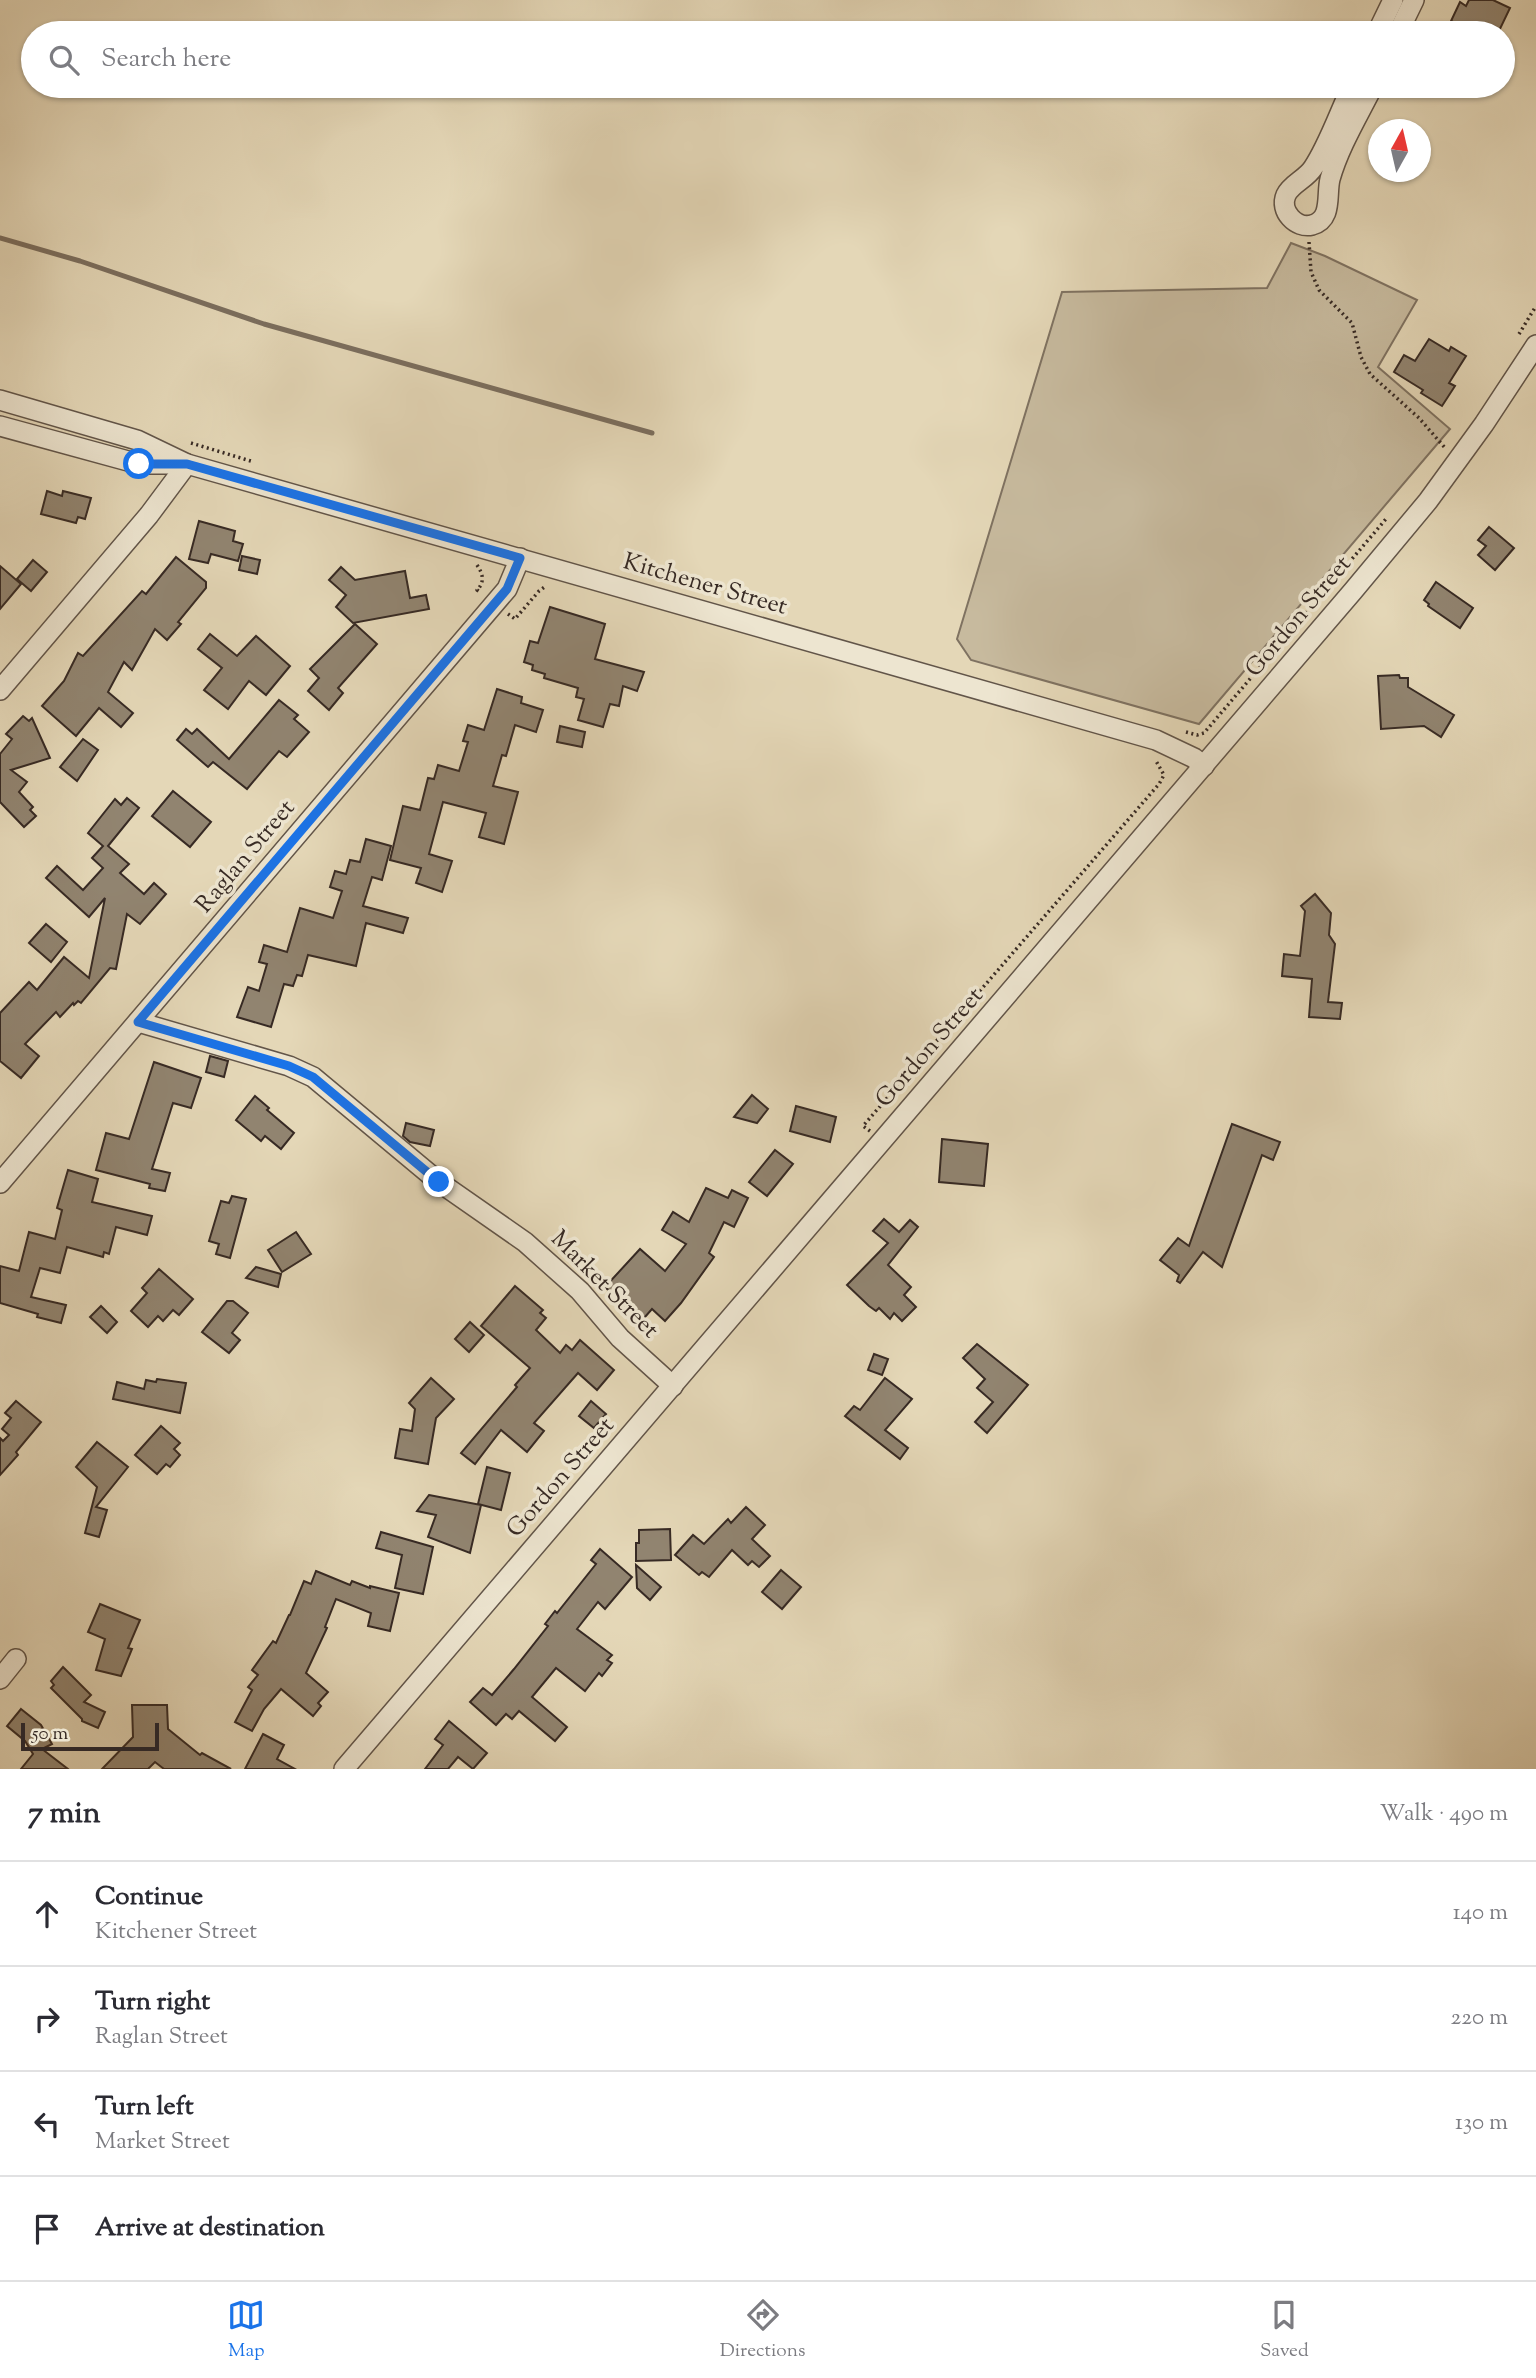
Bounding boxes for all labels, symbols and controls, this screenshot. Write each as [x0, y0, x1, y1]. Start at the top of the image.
search box [21, 21, 1515, 98]
icon: search [45, 41, 83, 79]
text: Search here [101, 41, 231, 78]
north arrow [1368, 119, 1431, 182]
route start [123, 448, 154, 479]
street label: Kitchener Street [619, 545, 791, 625]
street label: Gordon Street [1238, 549, 1360, 685]
street label: Raglan Street [188, 793, 304, 921]
street label: Gordon Street [868, 980, 992, 1116]
route end [423, 1166, 454, 1197]
street label: Market Street [542, 1223, 666, 1347]
street label: Gordon Street [499, 1410, 623, 1546]
scale bar [21, 1720, 159, 1752]
text: 50 m [32, 1721, 68, 1748]
text: 7 min [28, 1793, 100, 1836]
text: Walk · 490 m [1380, 1798, 1508, 1831]
text: Continue [95, 1879, 203, 1916]
icon: ahead [28, 1895, 66, 1933]
text: 140 m [1453, 1897, 1508, 1930]
text: Kitchener Street [95, 1916, 257, 1949]
text: Turn right [95, 1984, 210, 2021]
icon: right [28, 2000, 66, 2038]
text: 220 m [1450, 2002, 1508, 2035]
text: Raglan Street [95, 2021, 228, 2054]
text: Turn left [95, 2089, 194, 2126]
icon: left [28, 2105, 66, 2143]
text: 130 m [1455, 2107, 1508, 2140]
text: Market Street [95, 2126, 230, 2159]
icon: arrive [28, 2210, 66, 2248]
text: Arrive at destination [95, 2210, 325, 2247]
tab: Map [227, 2296, 265, 2365]
tab: Directions [720, 2296, 805, 2365]
tab: Saved [1260, 2296, 1309, 2365]

